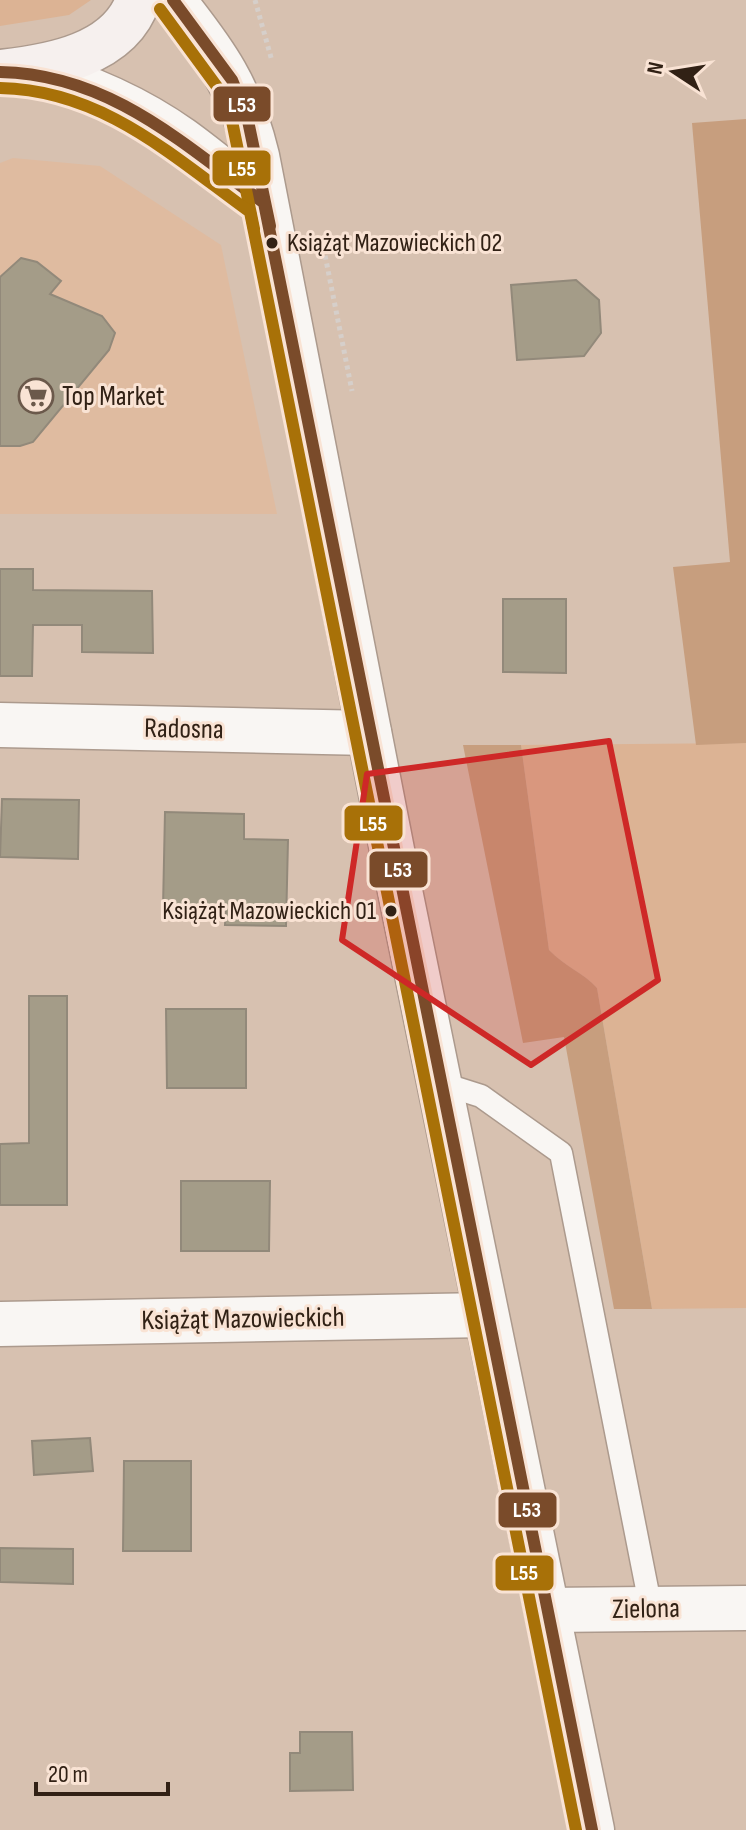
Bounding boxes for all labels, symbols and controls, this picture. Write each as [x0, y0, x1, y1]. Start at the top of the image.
north arrow [634, 32, 714, 112]
text: N [641, 60, 670, 77]
line badge: L53 [212, 85, 272, 123]
text: L53 [228, 92, 256, 119]
line badge: L55 [211, 149, 272, 187]
text: L55 [228, 156, 256, 183]
place label: Książąt Mazowieckich 02 [287, 228, 502, 259]
marker: Książąt Mazowieckich 02 [264, 235, 280, 251]
supermarket icon: Top Market [17, 377, 55, 415]
place label: Top Market [62, 380, 165, 413]
street label: Radosna [144, 712, 224, 746]
line badge: L55 [343, 804, 404, 842]
text: L55 [359, 811, 387, 838]
line badge: L53 [368, 850, 429, 889]
text: L53 [384, 857, 412, 884]
place label: Książąt Mazowieckich 01 [162, 896, 376, 927]
marker: Książąt Mazowieckich 01 [383, 903, 399, 919]
street label: Książąt Mazowieckich [141, 1301, 345, 1337]
line badge: L53 [497, 1491, 558, 1529]
text: L53 [513, 1497, 541, 1524]
line badge: L55 [494, 1554, 555, 1592]
text: L55 [510, 1560, 538, 1587]
street label: Zielona [612, 1592, 680, 1626]
scale bar [36, 1746, 168, 1796]
text: 20 m [48, 1760, 88, 1789]

